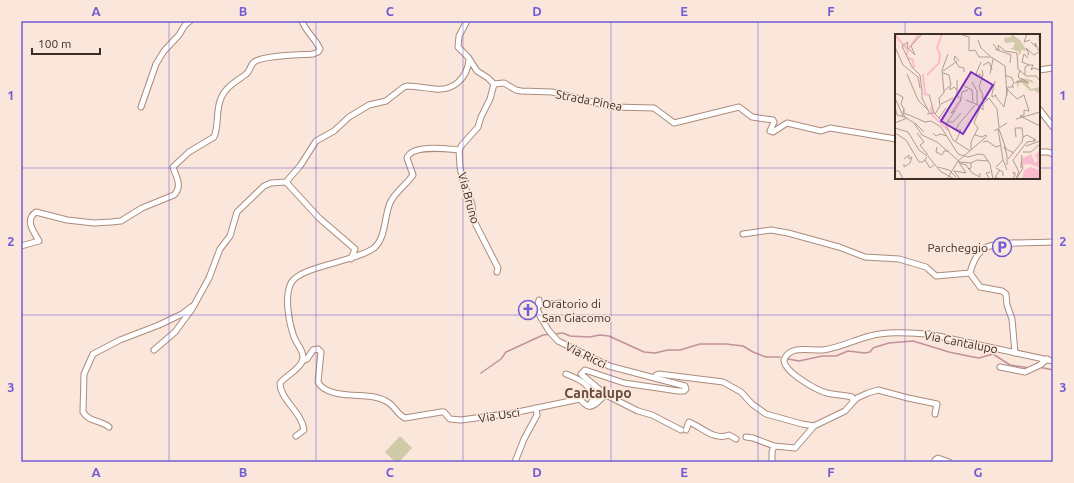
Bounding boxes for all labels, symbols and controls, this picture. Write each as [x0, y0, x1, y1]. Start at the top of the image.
text: A [91, 4, 101, 18]
text: B [239, 4, 248, 18]
text: C [386, 4, 395, 18]
text: D [532, 4, 542, 18]
text: E [680, 4, 688, 18]
text: F [827, 4, 835, 18]
text: G [974, 4, 983, 18]
scale bar [32, 30, 100, 56]
inset map [895, 34, 1040, 179]
text: 100 m [38, 37, 71, 50]
street label: Strada Pinea [555, 87, 623, 113]
text: 1 [7, 88, 15, 102]
text: 1 [1059, 88, 1067, 102]
street label: Via Bruno [456, 171, 482, 225]
text: 2 [7, 234, 15, 248]
text: 2 [1059, 234, 1067, 248]
parking icon: Parcheggio [991, 236, 1013, 258]
place label: Parcheggio [927, 241, 988, 254]
place label: Oratorio di San Giacomo [542, 297, 611, 324]
church icon: Oratorio di San Giacomo [517, 299, 539, 321]
street label: Via Cantalupo [923, 328, 999, 356]
street label: Via Ricci [563, 339, 609, 371]
text: 3 [7, 380, 15, 394]
text: 3 [1059, 380, 1067, 394]
district label: Cantalupo [564, 385, 632, 401]
street label: Via Usci [477, 405, 521, 425]
text: A [91, 465, 101, 479]
text: B [239, 465, 248, 479]
text: C [386, 465, 395, 479]
text: D [532, 465, 542, 479]
text: E [680, 465, 688, 479]
text: F [827, 465, 835, 479]
text: G [974, 465, 983, 479]

